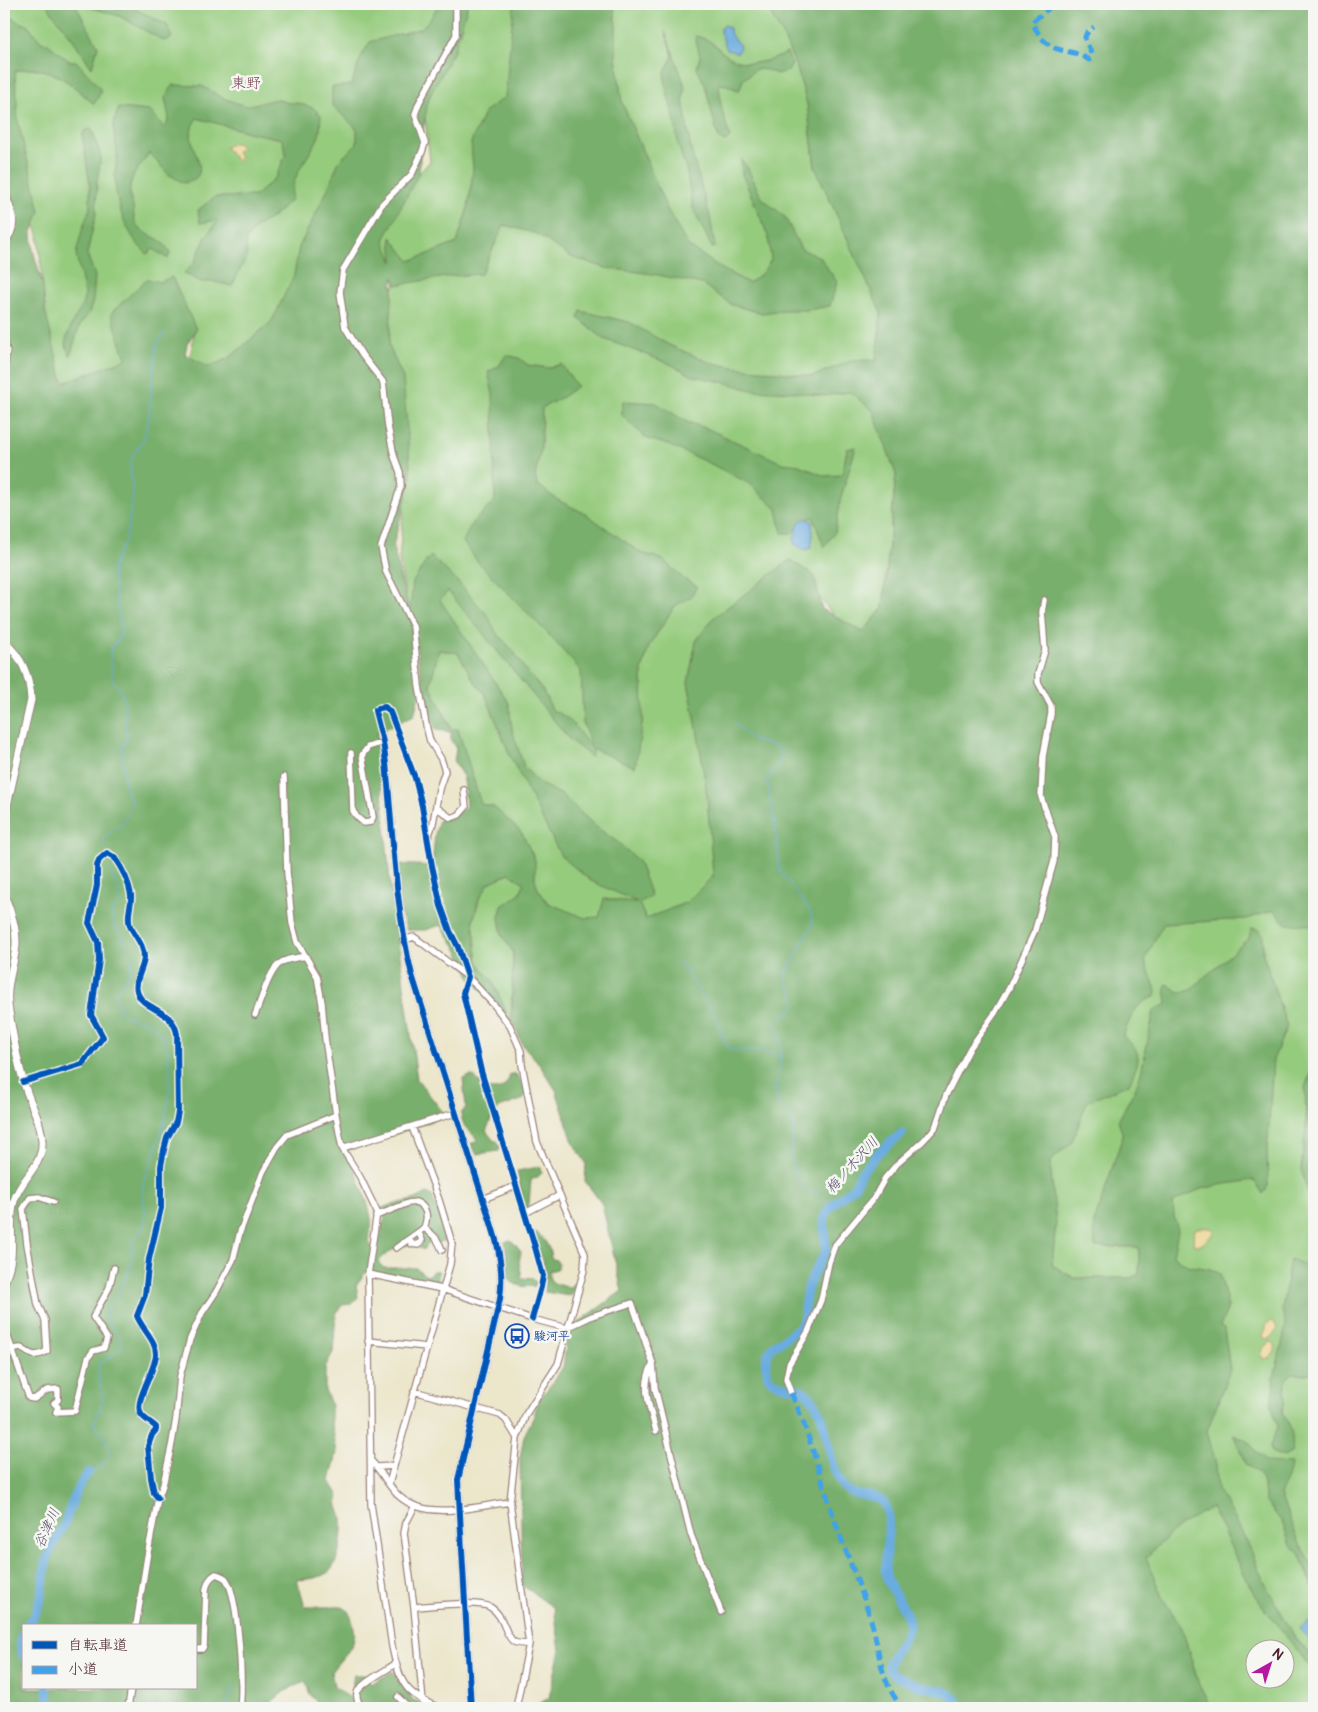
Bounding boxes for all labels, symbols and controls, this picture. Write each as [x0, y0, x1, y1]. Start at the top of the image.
district label: 東野 [231, 74, 261, 93]
water label: 梅ノ木沢川 [822, 1133, 882, 1197]
bus stop icon: 駿河平 [504, 1323, 530, 1349]
place label: 駿河平 [534, 1329, 570, 1344]
water label: 谷津川 [31, 1505, 63, 1551]
legend [22, 1624, 198, 1690]
text: 自転車道 [68, 1636, 128, 1655]
north arrow [1246, 1640, 1296, 1690]
text: N [1269, 1645, 1287, 1664]
text: 小道 [68, 1660, 98, 1679]

